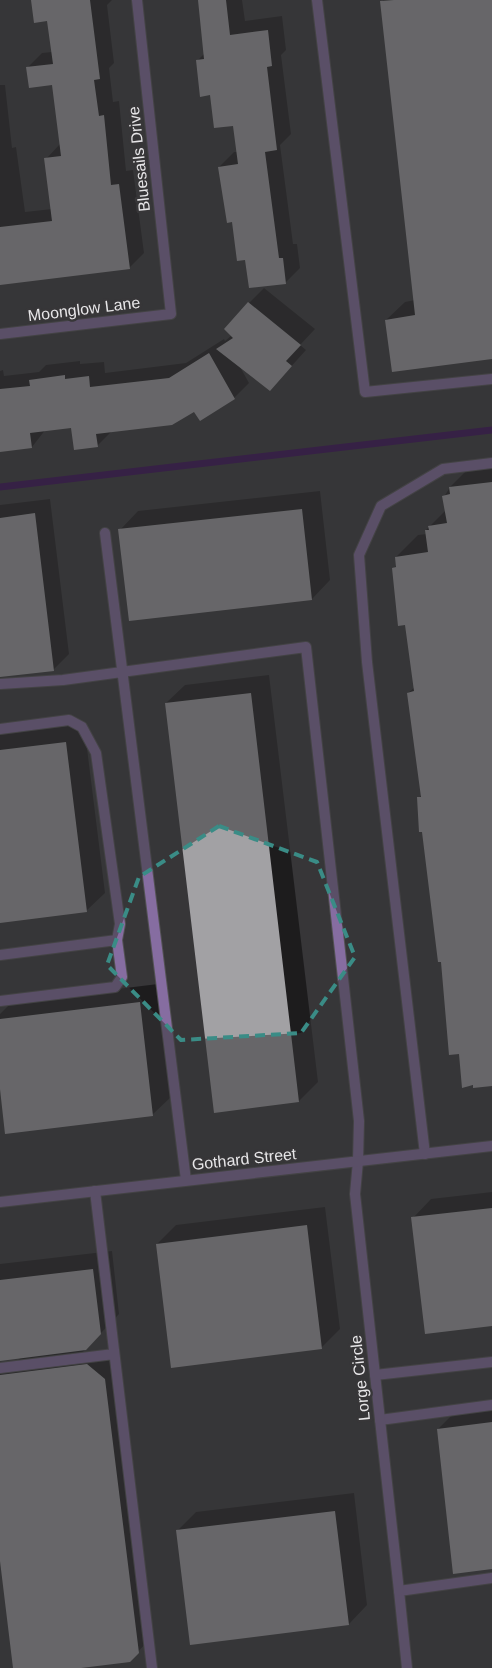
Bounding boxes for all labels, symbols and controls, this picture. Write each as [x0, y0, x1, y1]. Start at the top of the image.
street label: Bluesails Drive [125, 105, 153, 213]
street label: Moonglow Lane [27, 294, 141, 324]
street label: Gothard Street [191, 1145, 298, 1173]
street label: Lorge Circle [347, 1334, 373, 1422]

